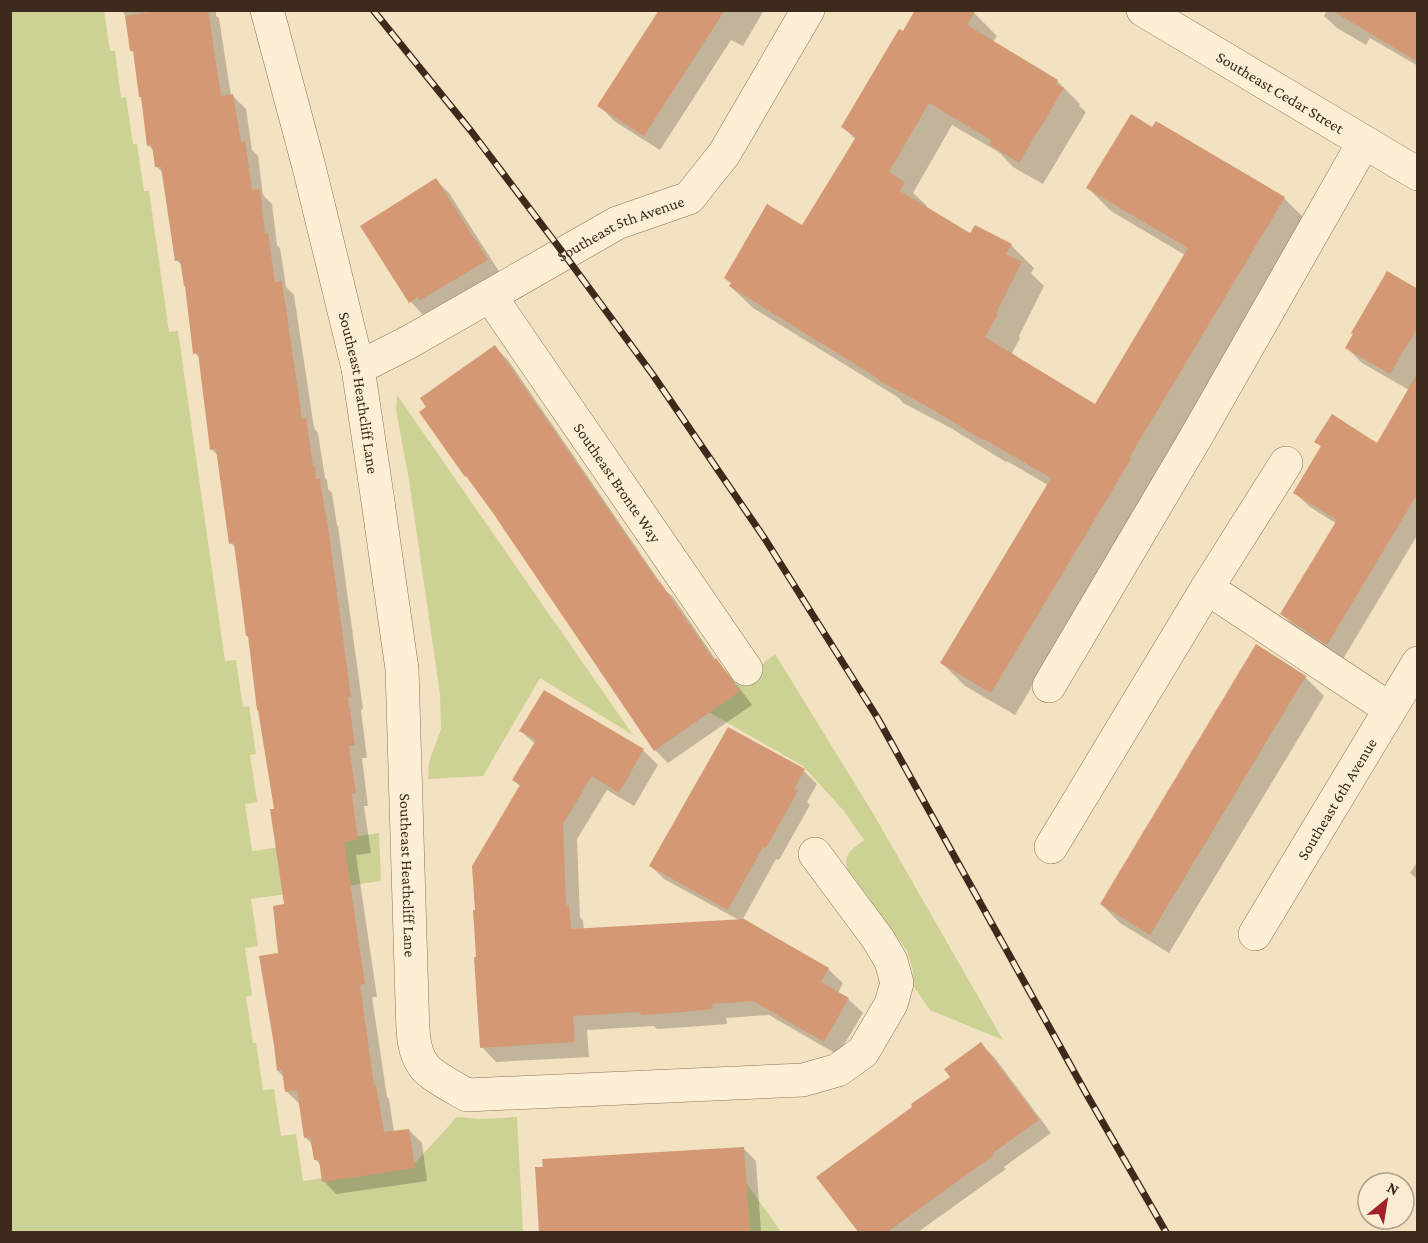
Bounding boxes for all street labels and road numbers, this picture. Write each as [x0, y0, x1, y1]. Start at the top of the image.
street label: Southeast Cedar Street [1213, 48, 1347, 137]
street label: Southeast 5th Avenue [554, 192, 686, 265]
street label: Southeast Heathcliff Lane [336, 310, 382, 475]
street label: Southeast Bronte Way [570, 420, 665, 547]
street label: Southeast 6th Avenue [1294, 735, 1380, 863]
street label: Southeast Heathcliff Lane [397, 793, 419, 958]

